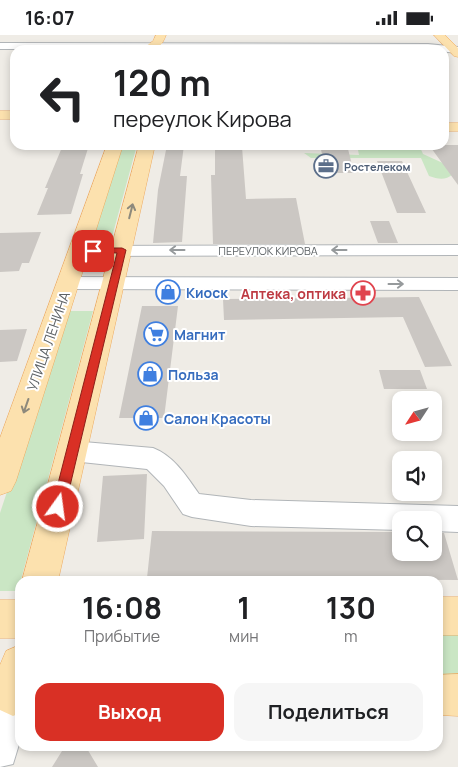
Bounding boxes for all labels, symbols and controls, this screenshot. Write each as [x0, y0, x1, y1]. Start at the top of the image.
text: 16:07 [25, 5, 74, 31]
text: 120 m [113, 59, 211, 107]
icon: left [30, 65, 95, 130]
text: переулок Кирова [113, 104, 292, 134]
office icon: Ростелеком [313, 153, 339, 179]
place label: Ростелеком [344, 159, 410, 174]
one-way arrow [127, 204, 136, 220]
pin [72, 230, 114, 272]
icon: arrive [79, 237, 107, 265]
street label: ПЕРЕУЛОК КИРОВА [218, 243, 318, 258]
one-way arrow [169, 245, 186, 255]
one-way arrow [332, 245, 348, 255]
shop icon: Киоск [155, 279, 181, 305]
one-way arrow [388, 279, 404, 289]
pharmacy icon: Аптека, оптика [350, 280, 376, 306]
place label: Киоск [186, 283, 228, 302]
place label: Аптека, оптика [241, 284, 346, 303]
street label: УЛИЦА ЛЕНИНА [22, 289, 74, 393]
supermarket icon: Магнит [143, 321, 169, 347]
place label: Магнит [174, 325, 226, 344]
shop icon: Польза [137, 361, 163, 387]
place label: Польза [168, 365, 219, 384]
north arrow [392, 391, 442, 441]
map controls [392, 391, 442, 561]
one-way arrow [20, 398, 30, 414]
shop icon: Салон Красоты [133, 405, 159, 431]
place label: Салон Красоты [164, 409, 271, 428]
button: sound [392, 451, 442, 501]
position arrow [31, 480, 83, 532]
button: search [392, 511, 442, 561]
text: 16:08 [82, 587, 162, 628]
text: 1 [237, 587, 250, 628]
text: 130 [326, 587, 376, 628]
text: Прибытие [84, 625, 160, 647]
text: мин [229, 625, 259, 647]
text: m [344, 625, 358, 647]
button: Выход [35, 683, 224, 741]
button: Поделиться [234, 683, 423, 741]

